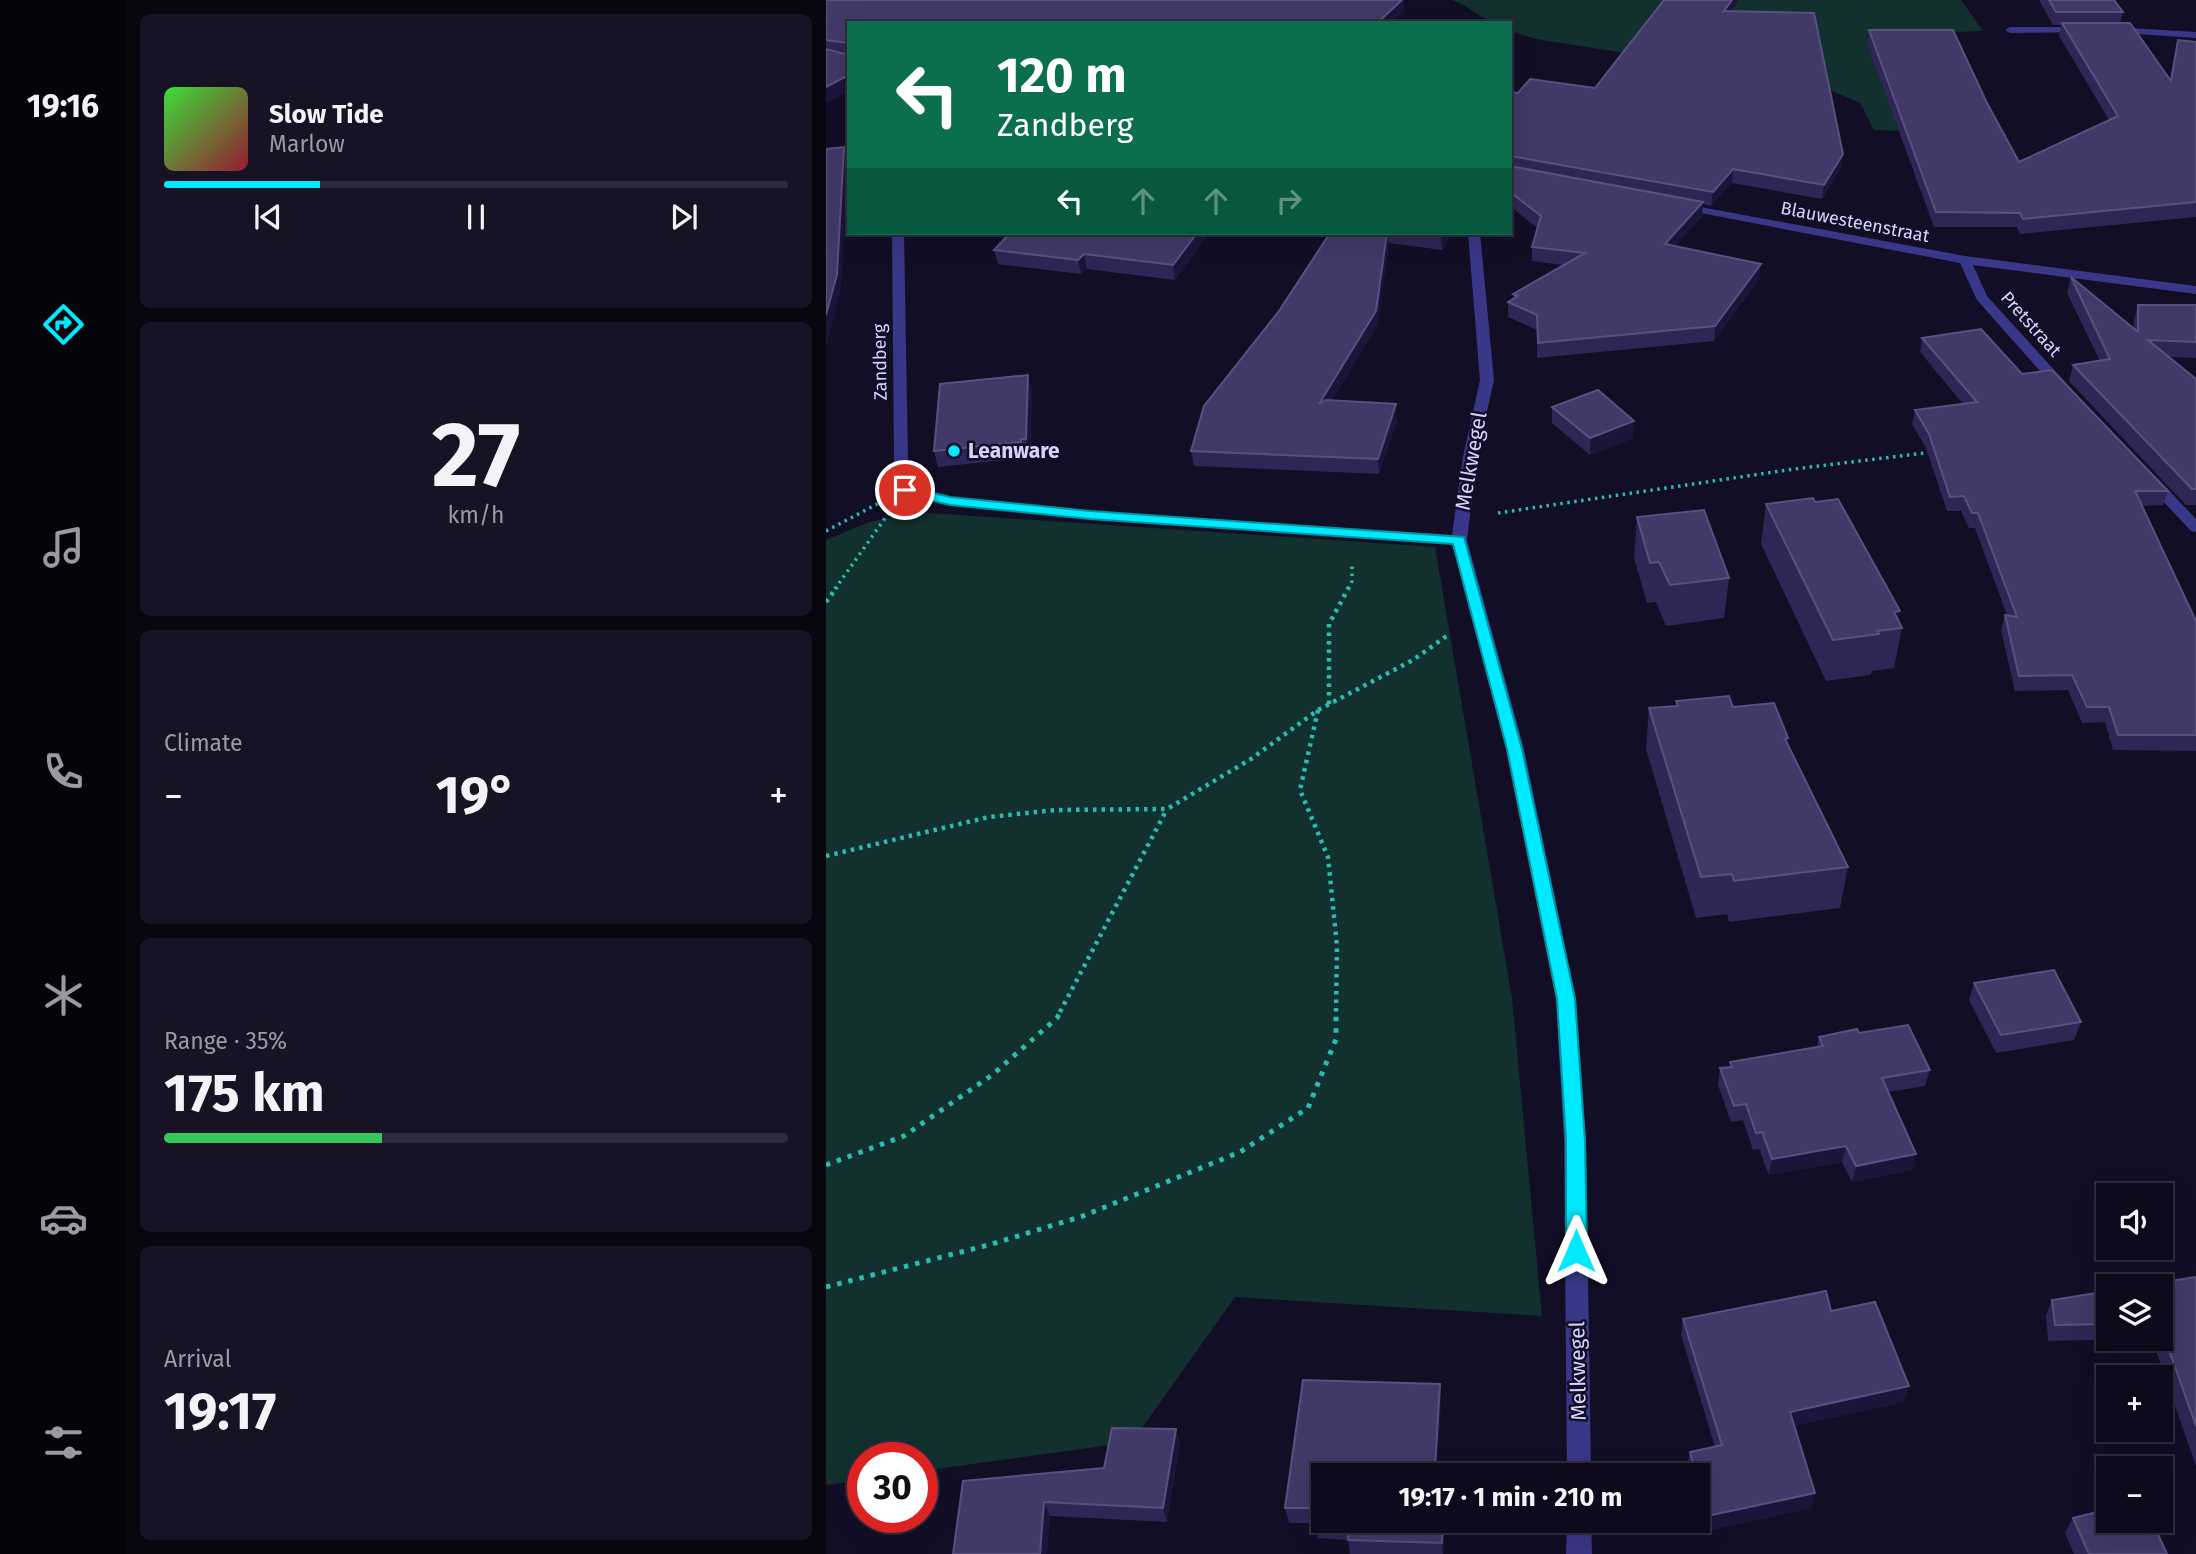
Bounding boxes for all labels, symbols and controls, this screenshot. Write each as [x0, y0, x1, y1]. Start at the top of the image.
text: 120 m [997, 46, 1127, 105]
icon: left [882, 49, 973, 140]
text: 19:16 [27, 87, 99, 125]
text: Slow Tide [269, 99, 384, 130]
text: Zandberg [997, 106, 1133, 144]
text: Marlow [269, 130, 345, 158]
icon: left [1051, 182, 1089, 220]
icon: ahead [1124, 182, 1162, 220]
icon: ahead [1197, 182, 1235, 220]
icon: right [1270, 182, 1308, 220]
street label: Blauwesteenstraat [1779, 197, 1932, 247]
icon: previous [249, 198, 287, 236]
icon: pause [457, 198, 495, 236]
icon: next [665, 198, 703, 236]
street label: Pretstraat [1996, 287, 2066, 361]
icon: directions [39, 300, 88, 349]
street label: Zandberg [868, 323, 892, 401]
text: 27 [432, 401, 520, 510]
street label: Melkwegel [1450, 410, 1492, 512]
place label: Leanware [968, 438, 1060, 464]
marker: Leanware [946, 443, 962, 459]
pin [875, 460, 935, 520]
icon: arrive [886, 471, 924, 509]
text: km/h [448, 501, 504, 529]
icon: music [39, 523, 88, 572]
text: Climate [164, 729, 243, 757]
icon: phone [39, 747, 88, 796]
text: 19° [436, 764, 516, 827]
text: − [164, 773, 183, 819]
text: + [769, 773, 788, 819]
icon: climate [39, 971, 88, 1020]
text: Range · 35% [164, 1027, 287, 1055]
text: 175 km [164, 1062, 325, 1125]
map controls [2096, 1183, 2173, 1533]
button: sound [2096, 1183, 2173, 1260]
icon: car [39, 1194, 88, 1243]
position arrow [1539, 1214, 1613, 1288]
button: layers [2096, 1274, 2173, 1351]
street label: Melkwegel [1564, 1321, 1592, 1421]
text: Arrival [164, 1345, 231, 1373]
button: + [2096, 1365, 2173, 1442]
text: 19:17 [164, 1380, 276, 1443]
icon: filters [39, 1418, 88, 1467]
speed limit sign: 30 [847, 1442, 938, 1533]
button: − [2096, 1456, 2173, 1533]
text: 19:17 · 1 min · 210 m [1398, 1482, 1623, 1513]

